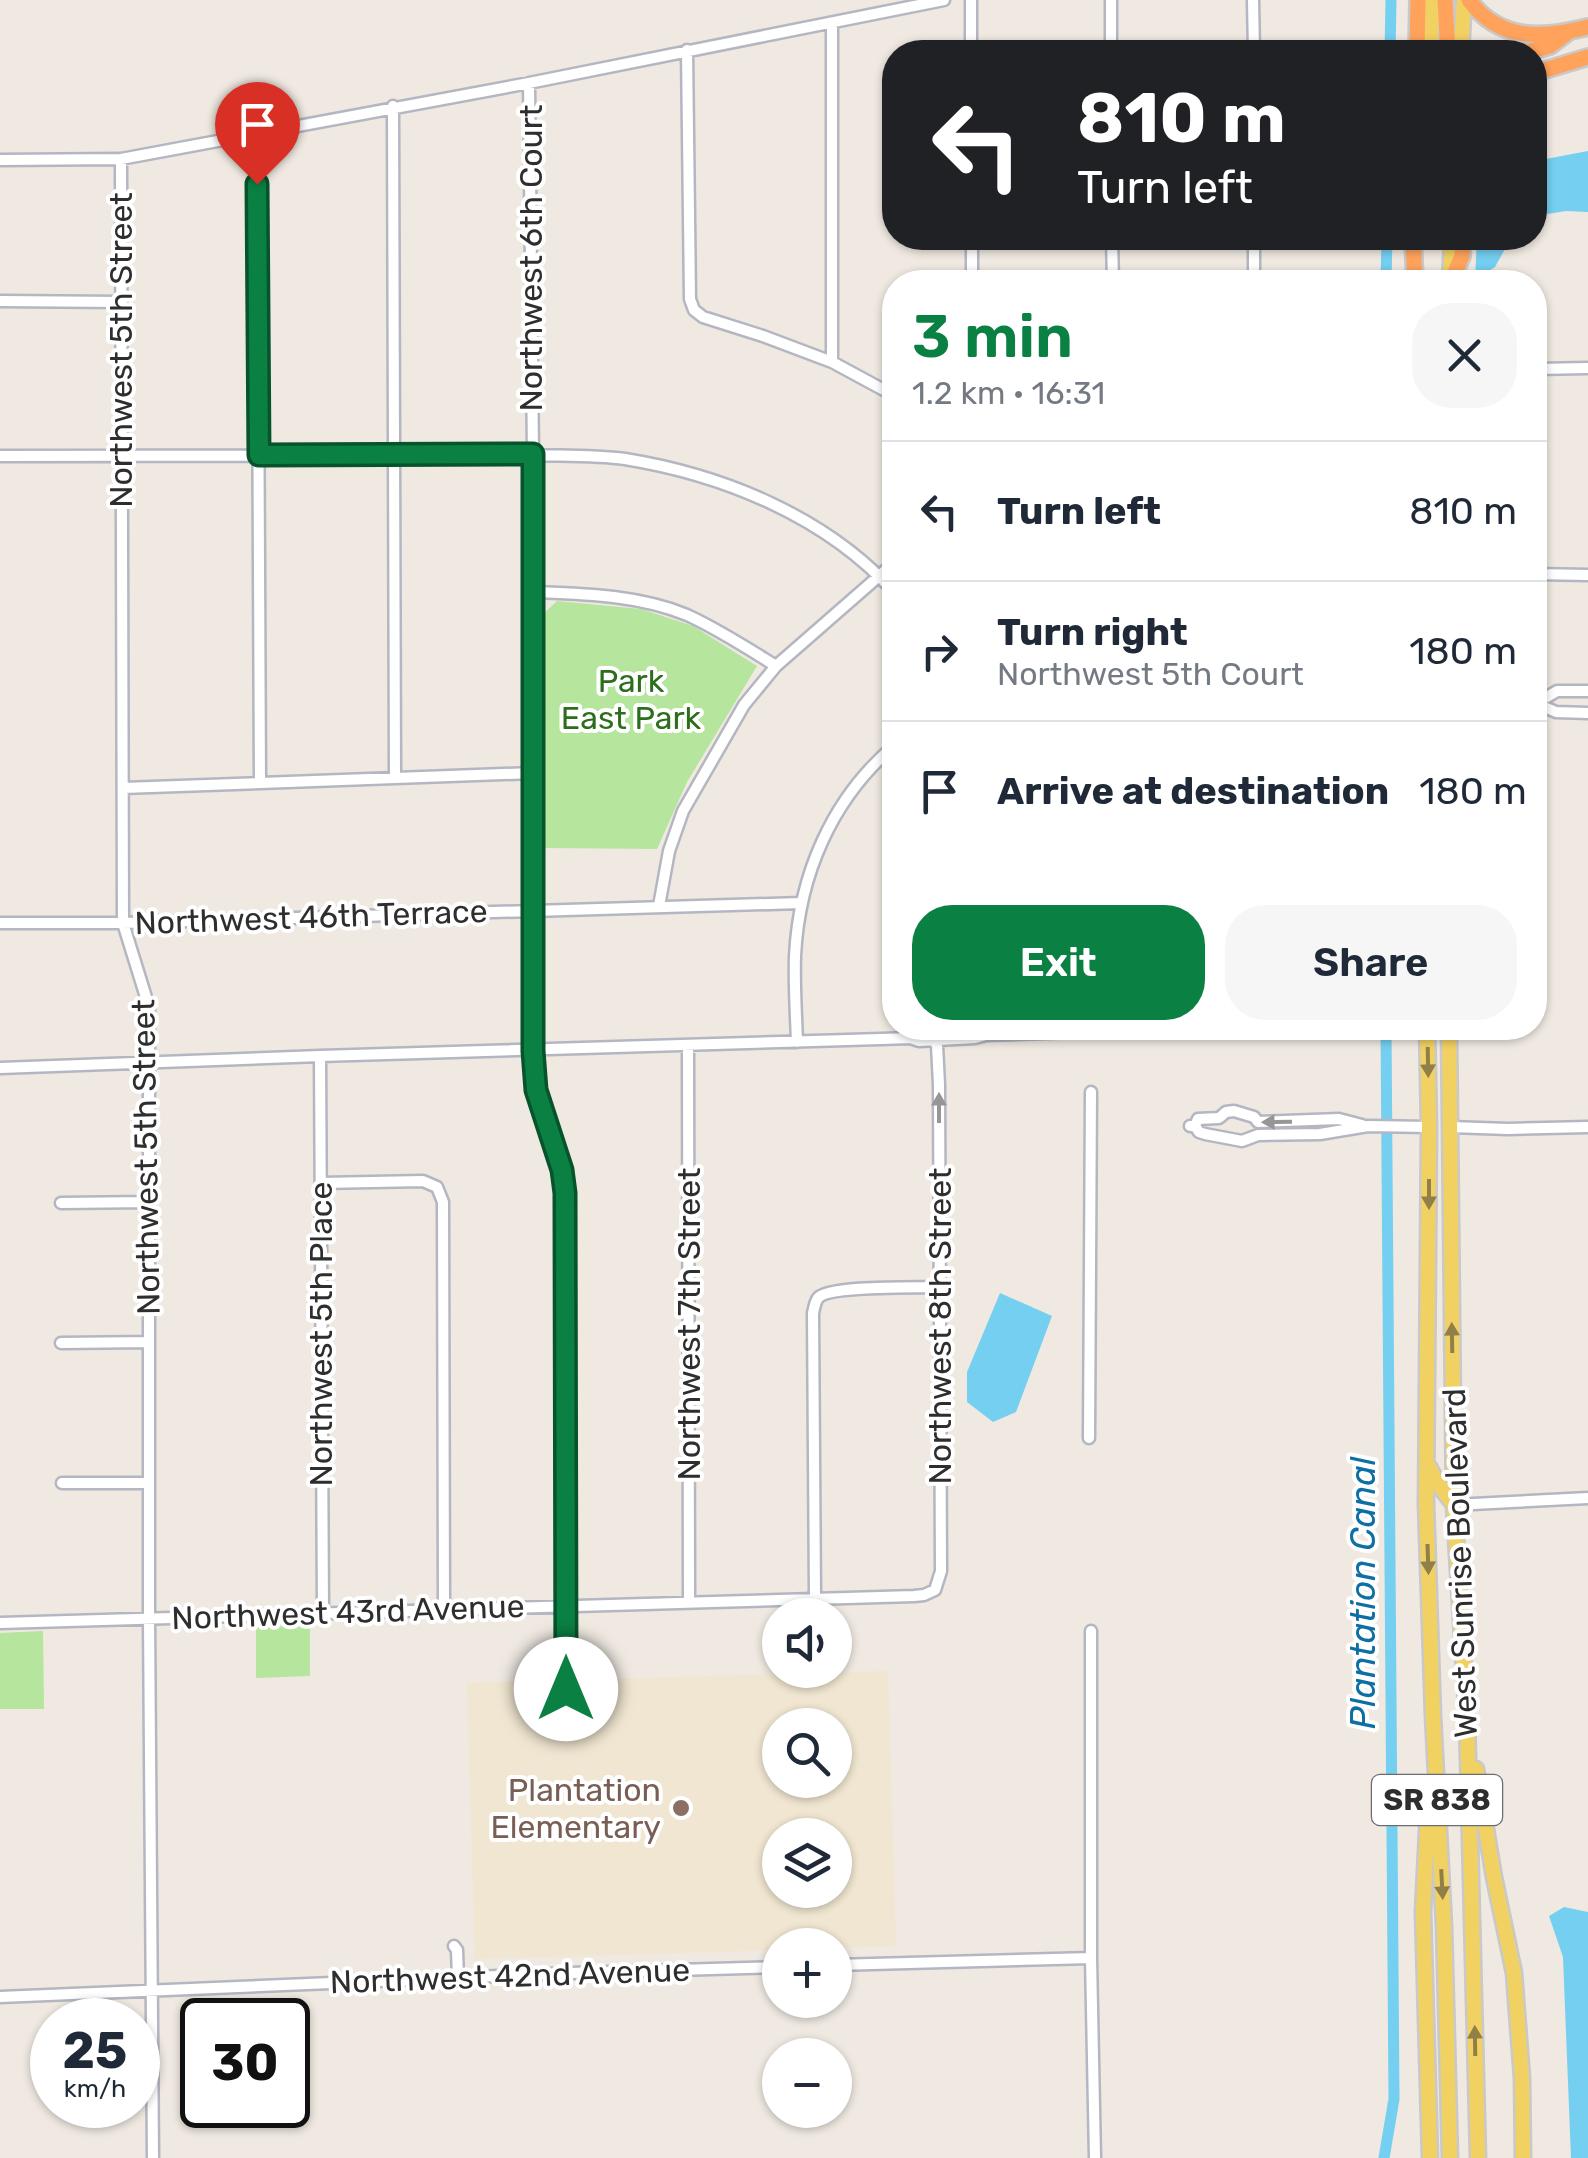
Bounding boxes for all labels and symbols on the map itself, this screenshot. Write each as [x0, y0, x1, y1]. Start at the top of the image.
pin [215, 82, 300, 185]
street label: Northwest 6th Court [512, 104, 550, 412]
street label: Northwest 5th Street [102, 192, 140, 508]
park label: Park East Park [561, 662, 702, 737]
street label: Northwest 46th Terrace [134, 892, 488, 942]
street label: Northwest 5th Street [124, 999, 168, 1315]
one-way arrow [1420, 1047, 1436, 1079]
one-way arrow [931, 1092, 947, 1124]
one-way arrow [1260, 1114, 1292, 1130]
street label: Northwest 7th Street [670, 1167, 708, 1481]
street label: Northwest 8th Street [921, 1167, 959, 1485]
one-way arrow [1420, 1179, 1436, 1211]
street label: Northwest 5th Place [302, 1182, 340, 1486]
one-way arrow [1444, 1321, 1460, 1353]
street label: West Sunrise Boulevard [1435, 1388, 1485, 1738]
water label: Plantation Canal [1342, 1456, 1384, 1729]
one-way arrow [1421, 1543, 1437, 1575]
street label: Northwest 43rd Avenue [171, 1587, 525, 1637]
position arrow [514, 1637, 618, 1741]
place label: Plantation Elementary [490, 1771, 661, 1846]
road number: SR 838 [1372, 1775, 1502, 1825]
marker: Plantation Elementary [670, 1797, 692, 1819]
one-way arrow [1434, 1868, 1450, 1900]
street label: Northwest 42nd Avenue [329, 1951, 691, 2001]
speed limit sign: 30 [180, 1998, 310, 2128]
one-way arrow [1466, 2025, 1482, 2057]

